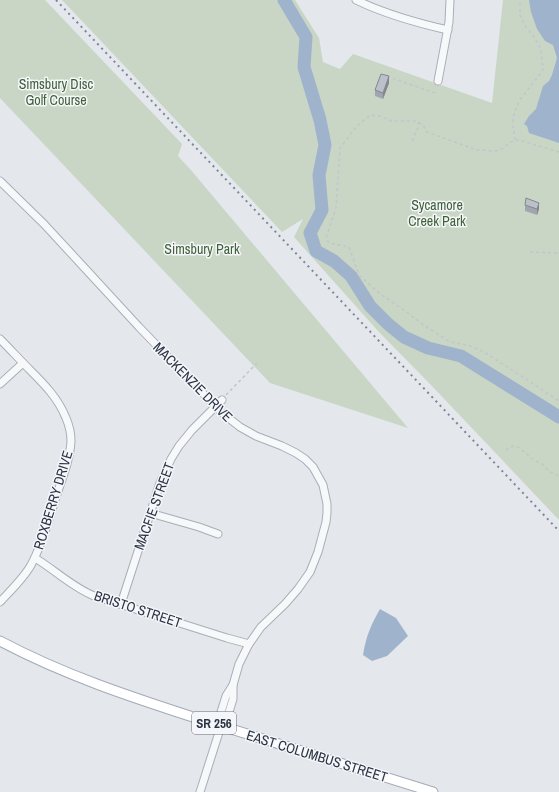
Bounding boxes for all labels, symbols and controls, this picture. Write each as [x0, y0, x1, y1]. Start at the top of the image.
park label: Simsbury Disc Golf Course [19, 75, 94, 109]
park label: Sycamore Creek Park [408, 196, 466, 230]
park label: Simsbury Park [164, 240, 240, 258]
street label: MACKENZIE DRIVE [149, 338, 237, 426]
street label: ROXBERRY DRIVE [29, 448, 77, 552]
street label: MACFIE STREET [130, 460, 178, 552]
street label: BRISTO STREET [92, 586, 184, 632]
road number: SR 256 [192, 712, 236, 734]
street label: EAST COLUMBUS STREET [244, 726, 390, 786]

